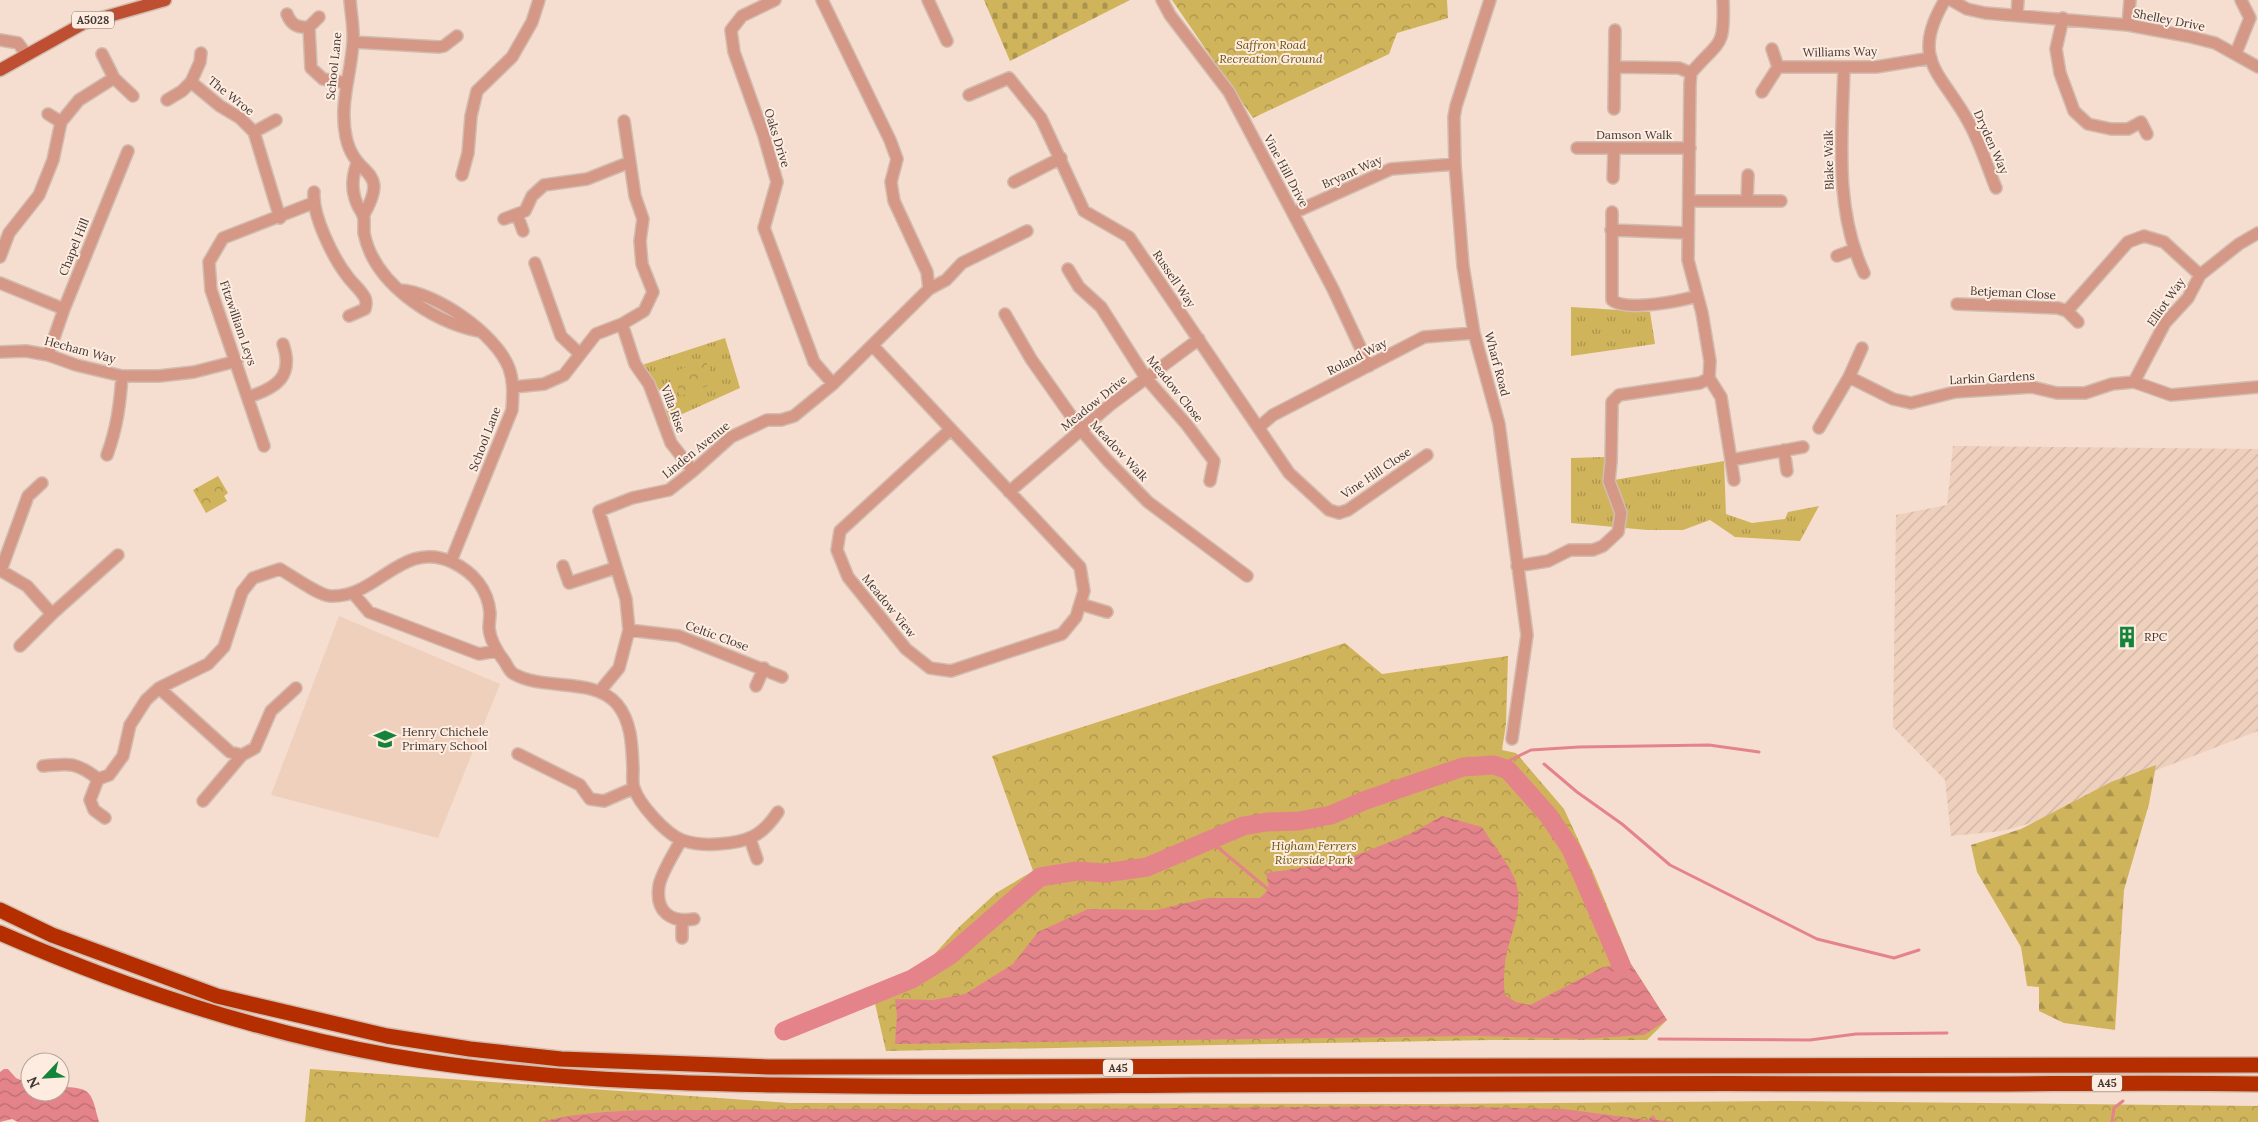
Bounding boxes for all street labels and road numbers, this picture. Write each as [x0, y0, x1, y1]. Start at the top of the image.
street label: Shelley Drive [2132, 5, 2207, 34]
road number: A5028 [72, 12, 114, 28]
street label: School Lane [322, 31, 345, 101]
street label: Williams Way [1803, 43, 1878, 60]
street label: The Wroe [205, 73, 258, 119]
street label: Oaks Drive [761, 107, 794, 170]
street label: Dryden Way [1971, 107, 2013, 177]
street label: Damson Walk [1596, 127, 1673, 142]
street label: Blake Walk [1820, 129, 1837, 190]
street label: Vine Hill Drive [1260, 131, 1312, 210]
street label: Bryant Way [1319, 151, 1385, 191]
street label: Chapel Hill [55, 216, 92, 278]
street label: Russell Way [1150, 247, 1199, 311]
street label: Elliot Way [2143, 274, 2188, 329]
street label: Fitzwilliam Leys [217, 278, 260, 368]
street label: Betjeman Close [1970, 283, 2057, 302]
street label: Wharf Road [1482, 330, 1513, 398]
street label: Hecham Way [43, 333, 118, 366]
street label: Roland Way [1324, 335, 1390, 378]
street label: Meadow Close [1144, 352, 1207, 425]
street label: Larkin Gardens [1949, 368, 2036, 387]
street label: Meadow Drive [1058, 371, 1130, 434]
street label: Villa Rise [658, 382, 689, 435]
street label: School Lane [465, 404, 504, 473]
street label: Meadow Walk [1087, 417, 1152, 485]
street label: Linden Avenue [659, 418, 733, 481]
street label: Vine Hill Close [1337, 443, 1414, 502]
street label: Meadow View [859, 571, 920, 641]
street label: Celtic Close [683, 617, 751, 654]
road number: A45 [1103, 1060, 1133, 1076]
road number: A45 [2092, 1074, 2122, 1092]

